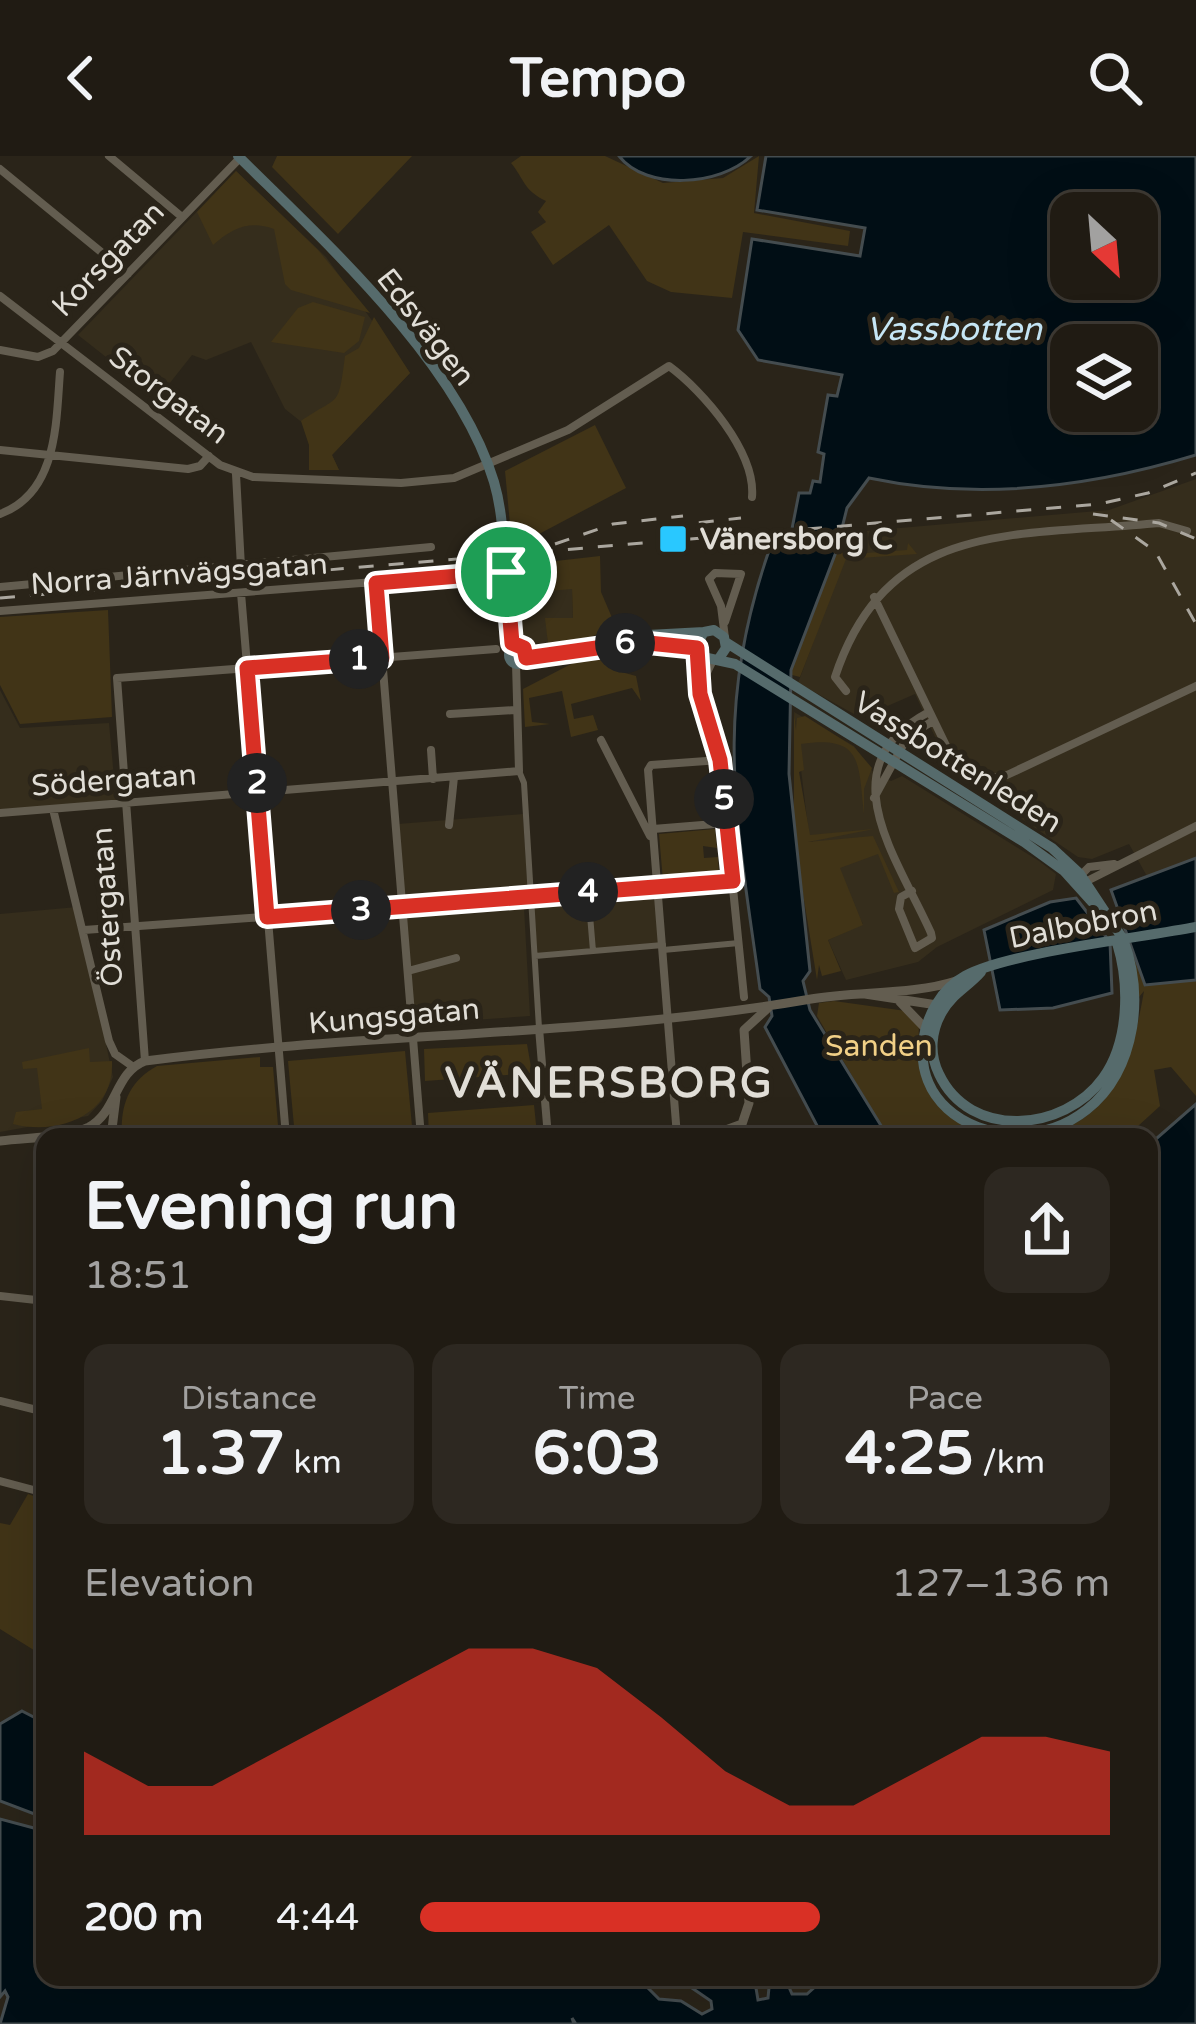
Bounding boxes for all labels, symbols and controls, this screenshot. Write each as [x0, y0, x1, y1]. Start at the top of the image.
icon: back [48, 45, 114, 111]
icon: search [1082, 45, 1148, 111]
text: Tempo [510, 46, 686, 111]
north arrow [1050, 192, 1158, 300]
map controls [1050, 192, 1158, 432]
street label: Korsgatan [44, 194, 172, 325]
street label: Edsvägen [368, 261, 483, 393]
water label: Vassbotten [866, 310, 1043, 349]
button: layers [1050, 324, 1158, 432]
street label: Storgatan [102, 338, 236, 452]
pin [455, 521, 557, 623]
place label: Vänersborg C [700, 521, 893, 558]
marker: Vänersborg C [657, 523, 689, 555]
icon: arrive [473, 539, 539, 605]
street label: Norra Järnvägsgatan [29, 546, 329, 603]
pin: 6 [595, 613, 655, 673]
text: 6 [615, 623, 635, 662]
pin: 1 [329, 629, 389, 689]
text: 1 [349, 639, 369, 678]
street label: Vassbottenleden [847, 684, 1069, 841]
pin: 2 [227, 753, 287, 813]
street label: Södergatan [30, 756, 198, 805]
text: 2 [247, 763, 267, 802]
pin: 5 [694, 769, 754, 829]
text: 5 [714, 779, 734, 818]
street label: Östergatan [83, 826, 132, 988]
pin: 4 [558, 862, 618, 922]
text: 4 [578, 872, 598, 911]
pin: 3 [331, 880, 391, 940]
text: 3 [351, 890, 371, 929]
street label: Dalbobron [1006, 892, 1160, 957]
street label: Kungsgatan [307, 991, 481, 1042]
park label: Sanden [825, 1028, 933, 1065]
district label: VÄNERSBORG [445, 1058, 775, 1109]
text: Evening run [84, 1167, 458, 1247]
button: share [984, 1167, 1110, 1293]
text: 18:51 [84, 1252, 192, 1299]
text: Distance [181, 1379, 317, 1418]
text: Time [559, 1379, 635, 1418]
text: Pace [907, 1379, 983, 1418]
text: 1.37 [156, 1418, 285, 1490]
text: 6:03 [533, 1418, 661, 1490]
text: 4:25 [845, 1418, 974, 1490]
text: km [285, 1443, 342, 1482]
text: /km [974, 1443, 1045, 1482]
text: Elevation [84, 1560, 254, 1607]
text: 127–136 m [891, 1560, 1110, 1607]
text: 200 m [84, 1894, 203, 1941]
text: 4:44 [276, 1894, 360, 1941]

